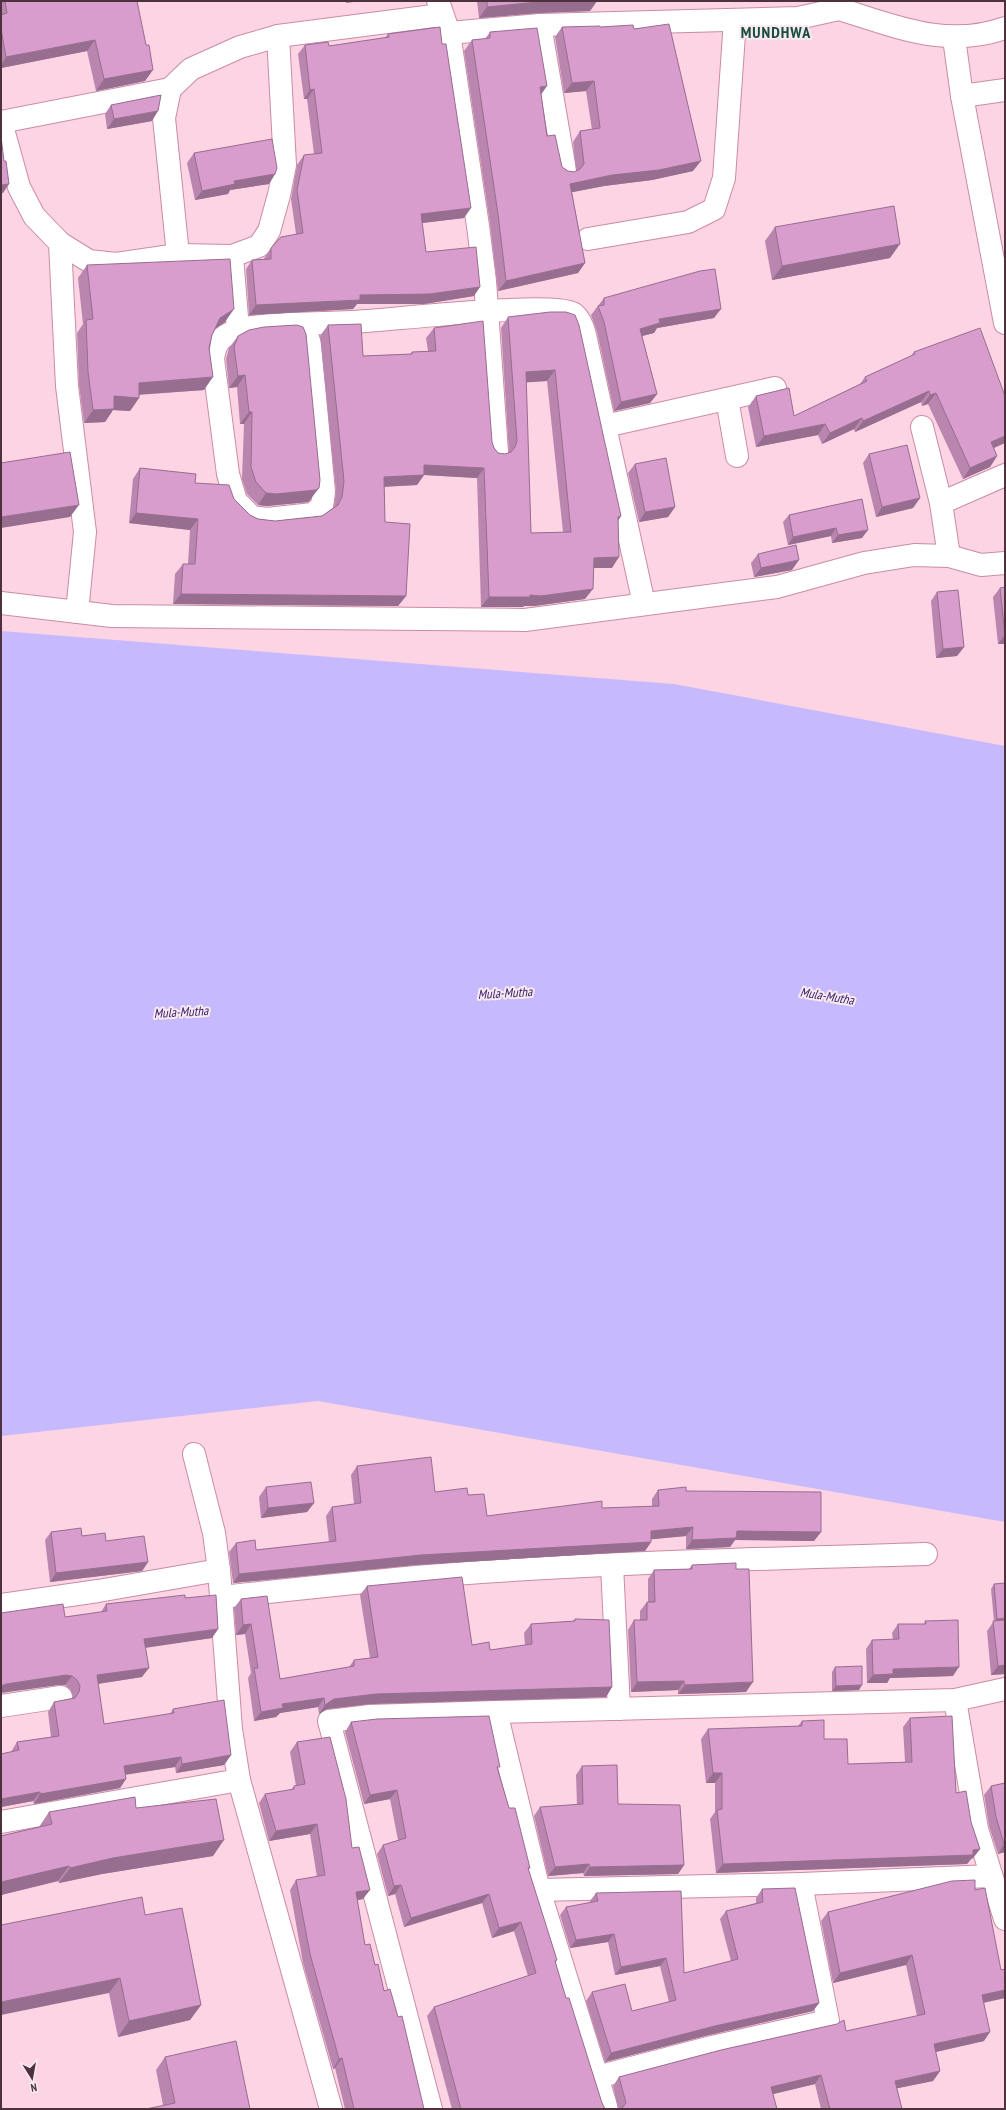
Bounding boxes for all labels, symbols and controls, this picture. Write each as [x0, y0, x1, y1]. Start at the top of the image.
district label: MUNDHWA [741, 22, 811, 42]
water label: Mula-Mutha [477, 983, 533, 1003]
water label: Mula-Mutha [799, 983, 856, 1009]
water label: Mula-Mutha [153, 1002, 209, 1022]
north arrow [12, 2058, 52, 2098]
text: N [30, 2080, 38, 2095]

